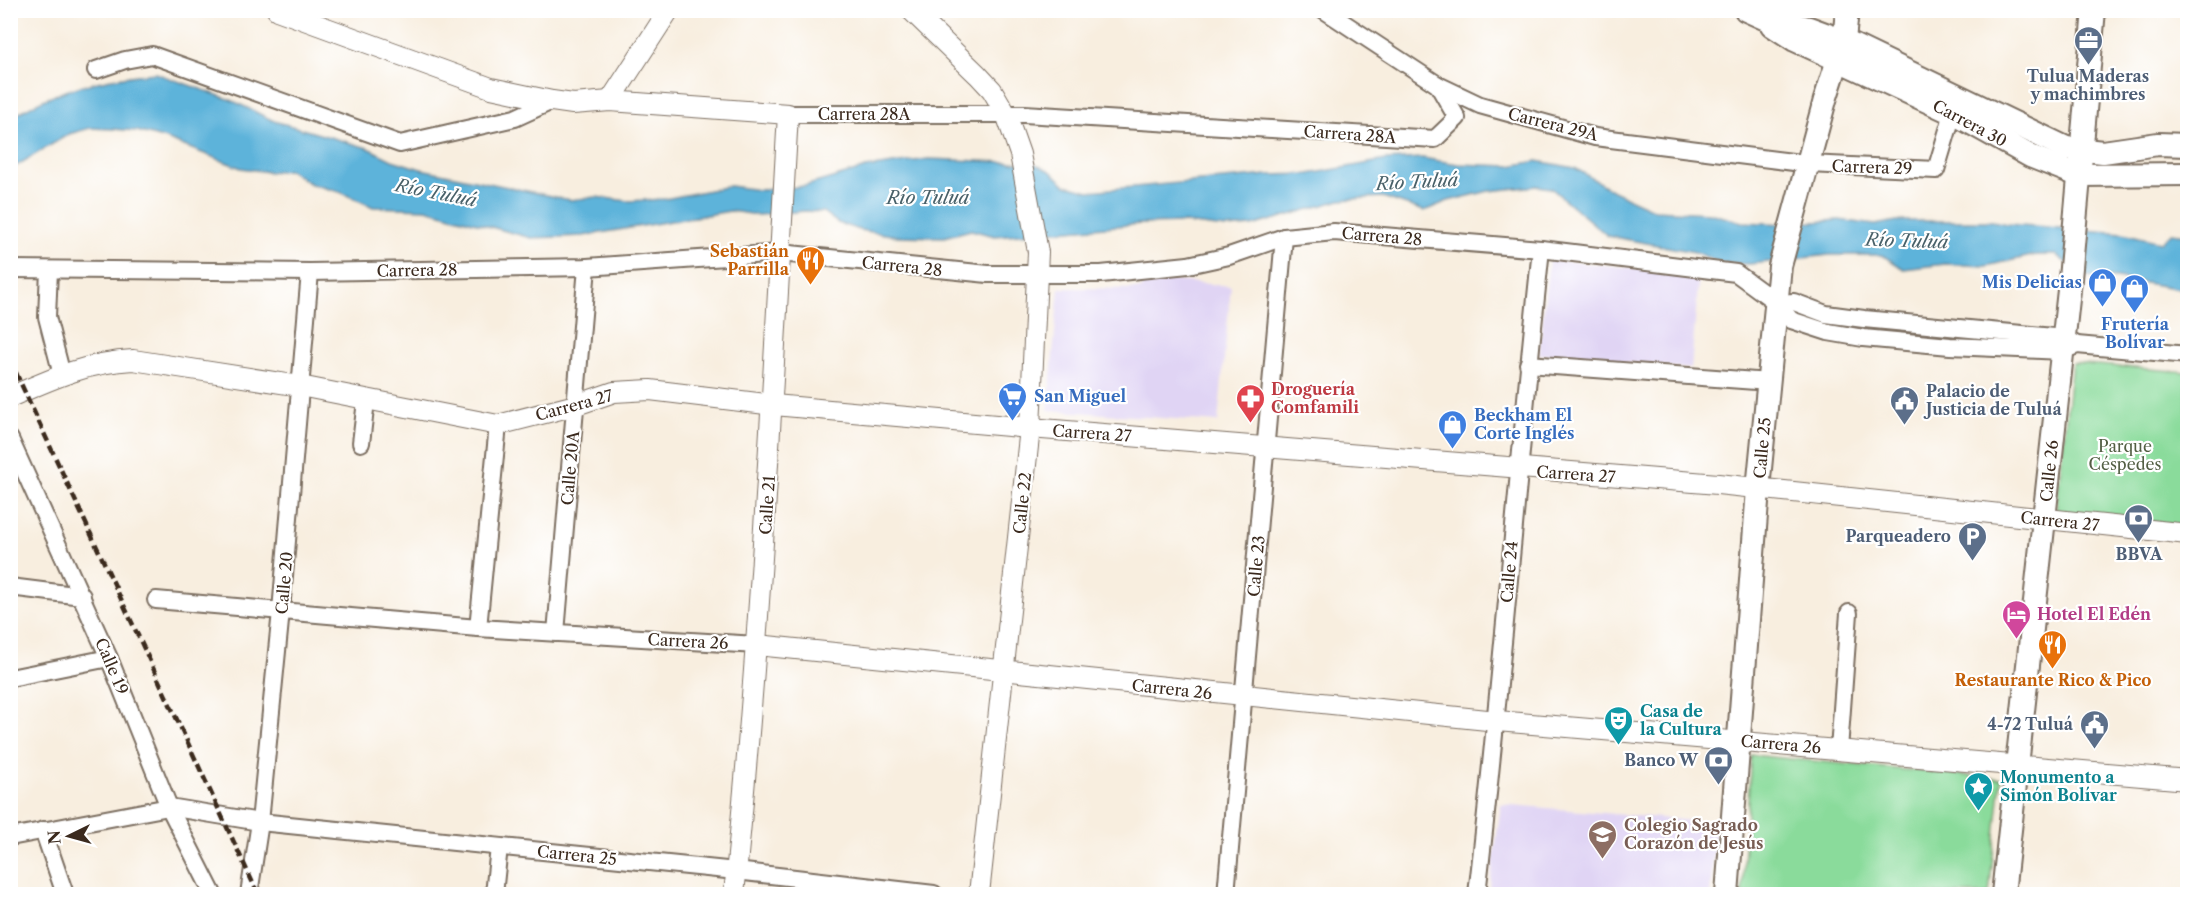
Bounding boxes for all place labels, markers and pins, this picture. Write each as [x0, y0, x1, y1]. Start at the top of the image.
office icon: Tulua Maderas y machimbres [2072, 24, 2104, 66]
place label: Tulua Maderas y machimbres [2027, 66, 2149, 104]
place label: Sebastián Parrilla [710, 241, 790, 279]
restaurant icon: Sebastián Parrilla [794, 244, 826, 286]
shop icon: Mis Delicias [2087, 266, 2119, 308]
place label: Mis Delicias [1982, 272, 2082, 292]
shop icon: Frutería Bolívar [2119, 272, 2151, 314]
place label: Frutería Bolívar [2101, 314, 2170, 352]
place label: Droguería Comfamili [1271, 379, 1359, 417]
supermarket icon: San Miguel [997, 380, 1029, 422]
place label: Palacio de Justicia de Tuluá [1923, 381, 2062, 419]
pharmacy icon: Droguería Comfamili [1234, 382, 1266, 424]
public building icon: Palacio de Justicia de Tuluá [1889, 384, 1921, 426]
place label: San Miguel [1034, 386, 1127, 406]
place label: Beckham El Corte Inglés [1474, 405, 1574, 443]
shop icon: Beckham El Corte Inglés [1437, 408, 1469, 450]
bank icon: BBVA [2123, 502, 2155, 544]
parking icon: Parqueadero [1956, 520, 1988, 562]
place label: Parqueadero [1845, 526, 1951, 546]
place label: BBVA [2116, 544, 2163, 564]
hotel icon: Hotel El Edén [2000, 598, 2032, 640]
place label: Hotel El Edén [2037, 604, 2151, 624]
restaurant icon: Restaurante Rico & Pico [2037, 628, 2069, 670]
place label: Restaurante Rico & Pico [1954, 670, 2152, 690]
place label: Casa de la Cultura [1640, 701, 1723, 739]
theatre icon: Casa de la Cultura [1603, 704, 1635, 746]
public building icon: 4-72 Tuluá [2078, 708, 2110, 750]
place label: 4-72 Tuluá [1987, 714, 2074, 734]
bank icon: Banco W [1703, 744, 1735, 786]
place label: Banco W [1624, 750, 1699, 770]
place label: Monumento a Simón Bolívar [2000, 767, 2117, 805]
place icon: Monumento a Simón Bolívar [1963, 770, 1995, 812]
place label: Colegio Sagrado Corazón de Jesús [1624, 815, 1764, 853]
school or university icon: Colegio Sagrado Corazón de Jesús [1587, 818, 1619, 860]

